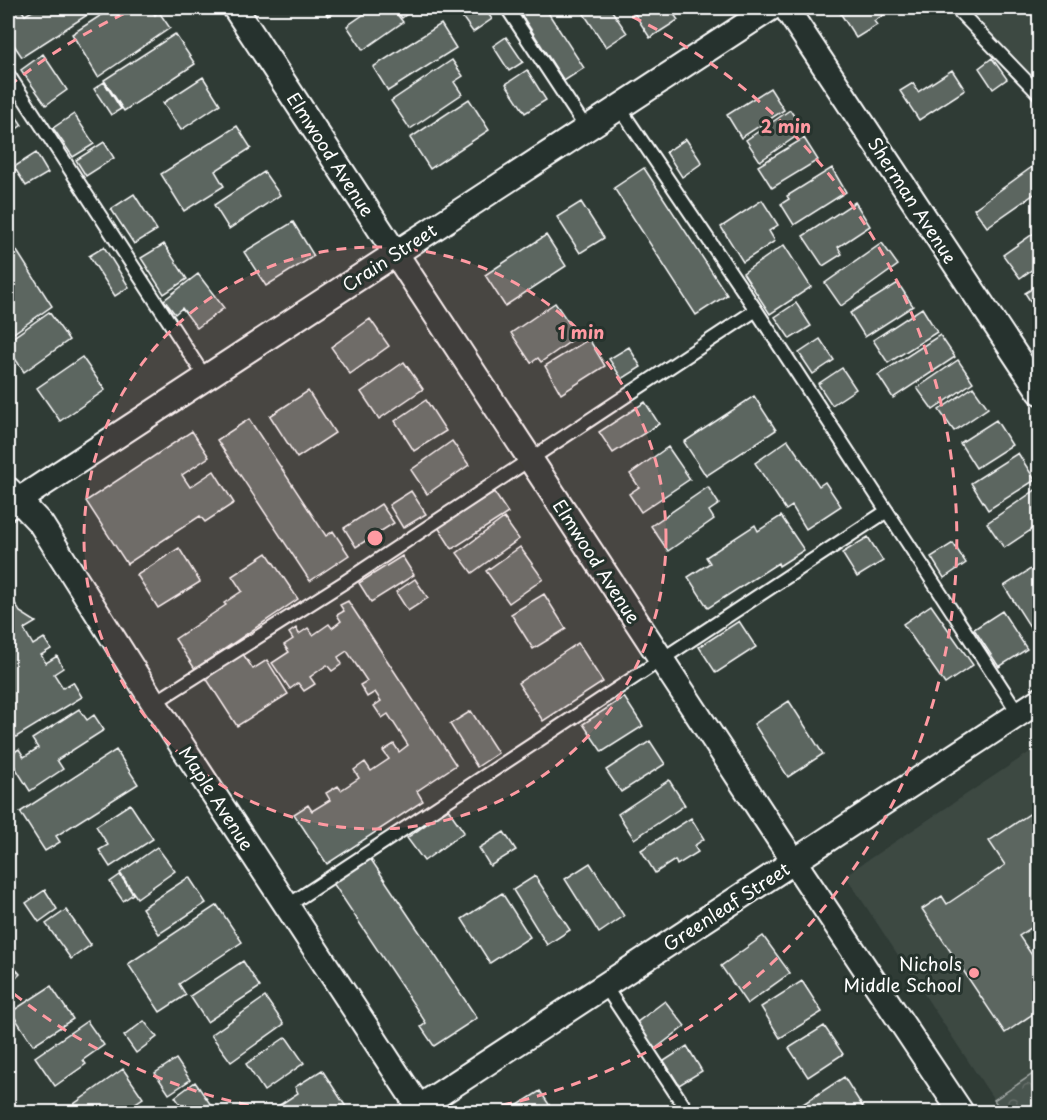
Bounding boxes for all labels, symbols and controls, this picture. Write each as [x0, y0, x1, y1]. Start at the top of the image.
street label: Elmwood Avenue [281, 87, 381, 222]
text: 2 min [761, 112, 811, 139]
street label: Sherman Avenue [862, 131, 964, 269]
street label: Crain Street [336, 216, 442, 298]
text: 1 min [558, 318, 604, 345]
street label: Elmwood Avenue [547, 494, 647, 629]
centre of rings [365, 528, 385, 548]
street label: Maple Avenue [173, 740, 261, 856]
street label: Greenleaf Street [657, 855, 795, 957]
place label: Nichols Middle School [843, 950, 962, 998]
marker: Nichols Middle School [967, 966, 981, 980]

